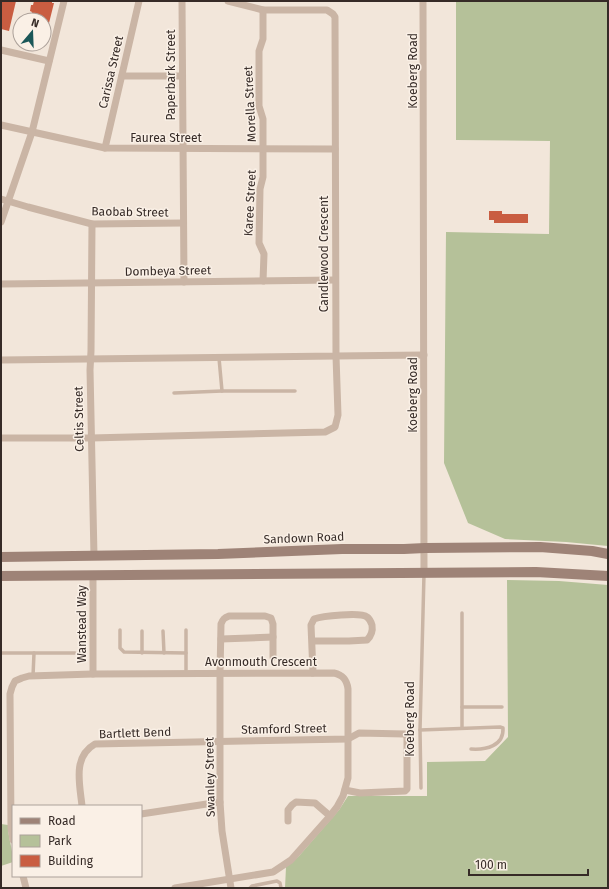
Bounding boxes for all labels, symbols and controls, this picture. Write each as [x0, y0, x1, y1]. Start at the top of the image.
north arrow [12, 12, 52, 52]
text: N [30, 16, 41, 30]
street label: Paperbark Street [164, 29, 178, 121]
street label: Koeberg Road [406, 33, 420, 109]
street label: Carissa Street [96, 34, 126, 110]
street label: Morella Street [241, 65, 259, 143]
street label: Faurea Street [130, 131, 202, 145]
street label: Karee Street [241, 169, 259, 237]
street label: Candlewood Crescent [317, 195, 331, 312]
street label: Baobab Street [91, 204, 169, 220]
street label: Dombeya Street [125, 263, 212, 279]
street label: Koeberg Road [406, 357, 420, 433]
street label: Celtis Street [71, 385, 87, 452]
street label: Sandown Road [263, 530, 345, 546]
street label: Wanstead Way [75, 585, 89, 663]
street label: Avonmouth Crescent [205, 655, 318, 669]
street label: Koeberg Road [403, 681, 417, 757]
street label: Stamford Street [241, 721, 328, 737]
street label: Bartlett Bend [98, 725, 172, 741]
street label: Swanley Street [202, 736, 218, 817]
legend [12, 805, 142, 877]
text: Road [48, 814, 76, 828]
text: Park [48, 834, 72, 848]
scale bar [469, 851, 588, 877]
text: Building [48, 854, 94, 868]
text: 100 m [475, 858, 507, 872]

